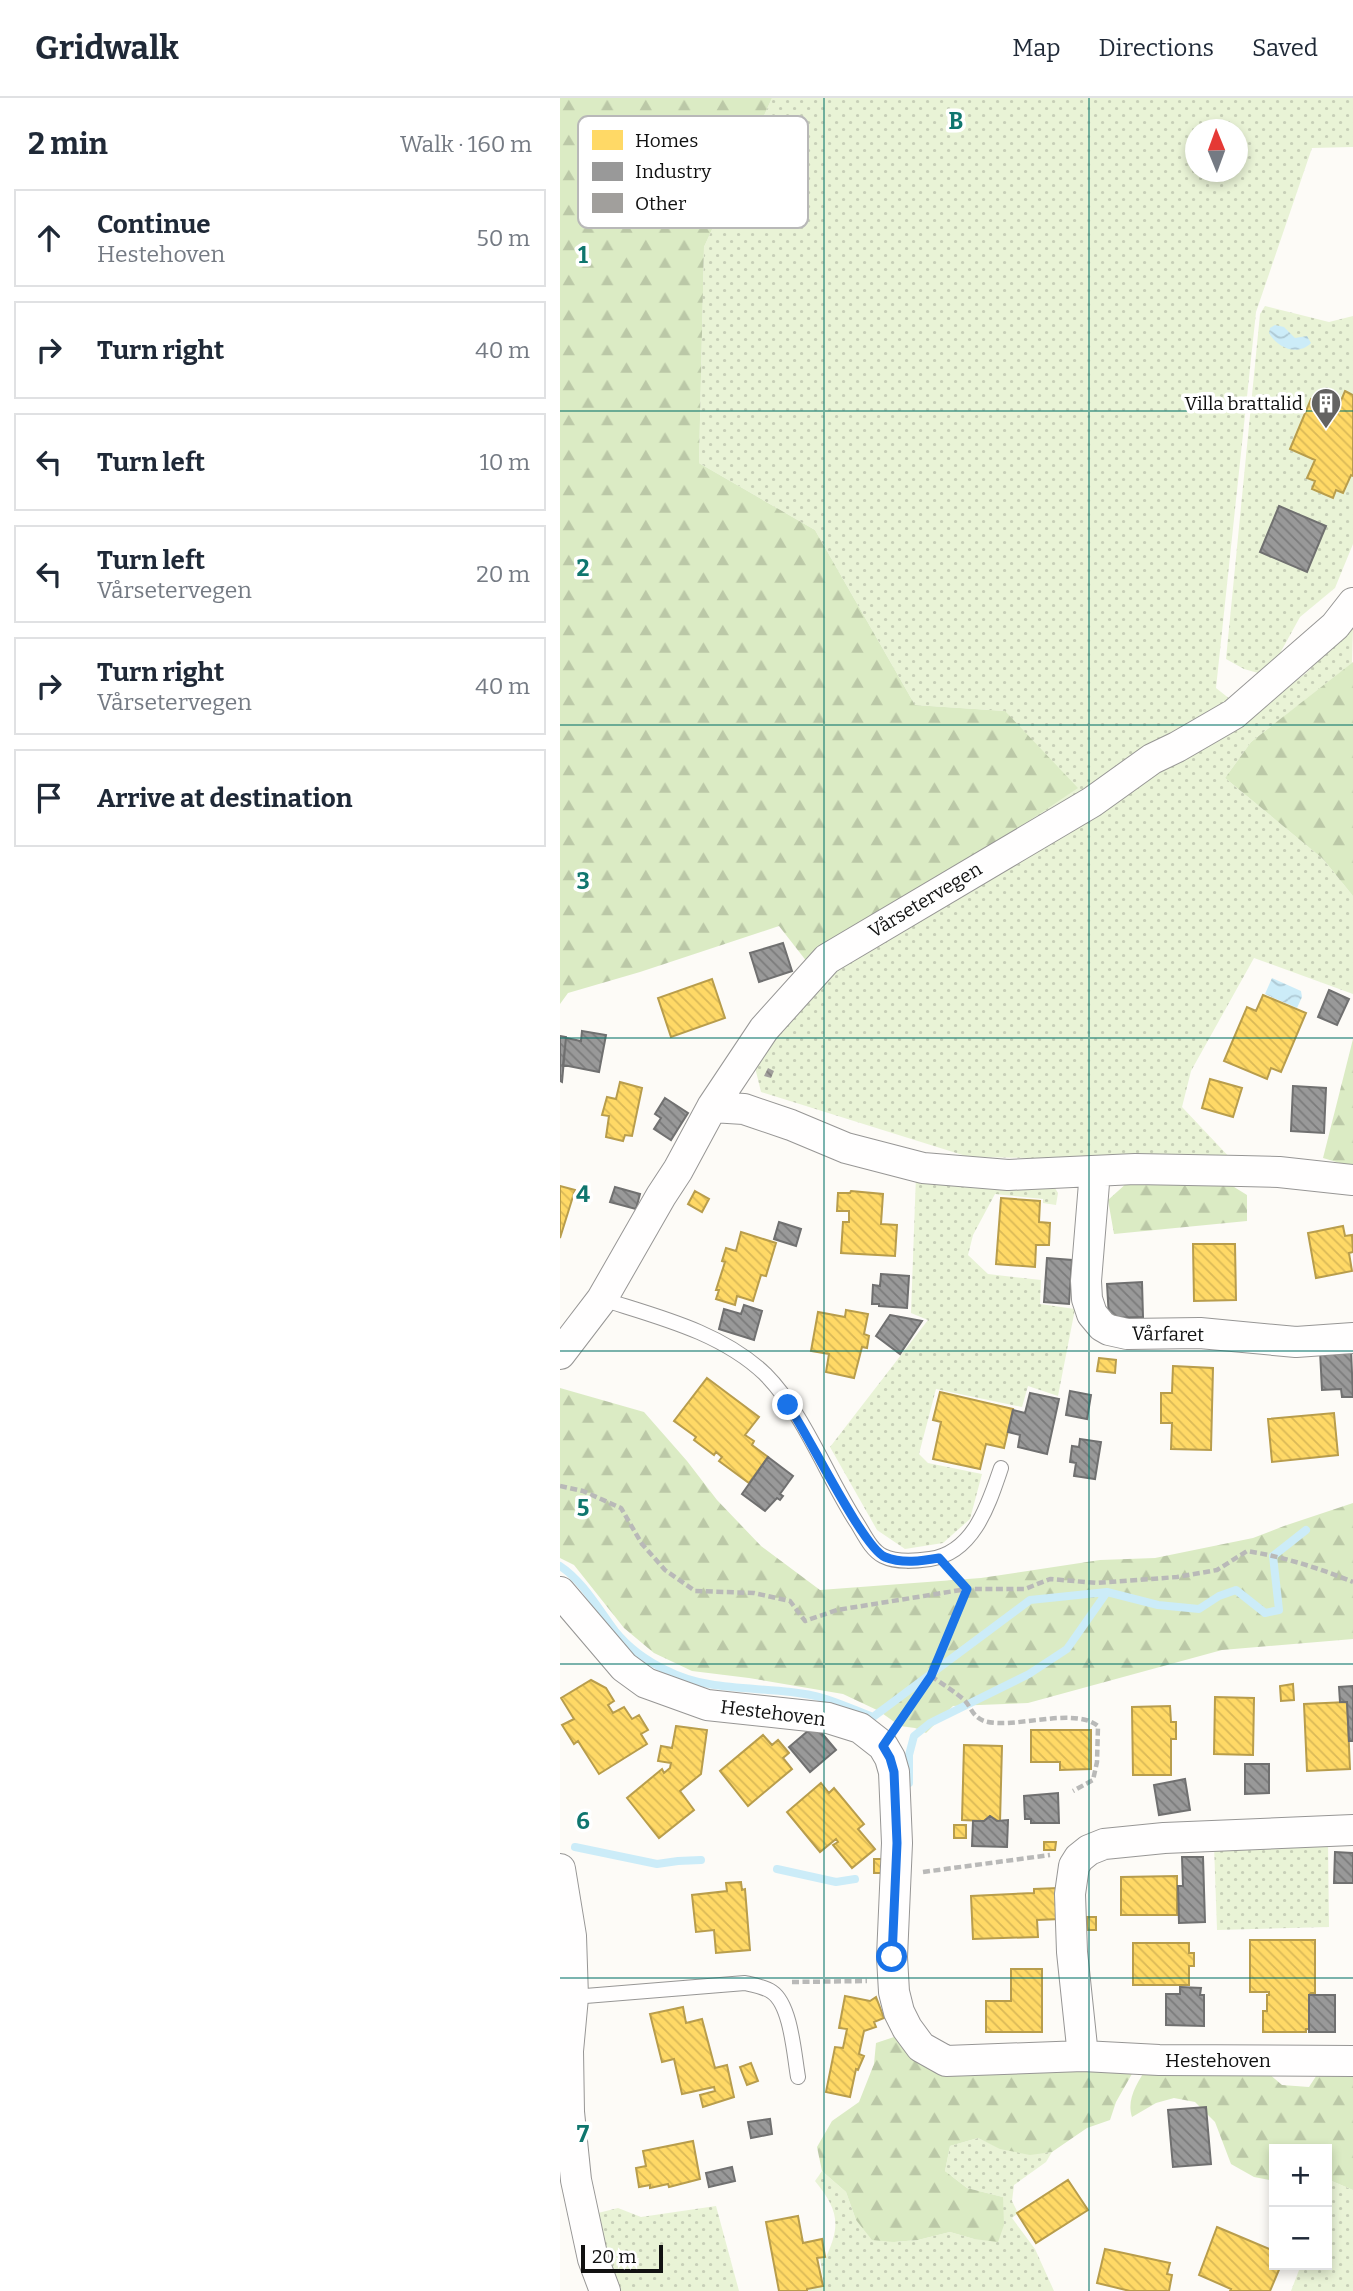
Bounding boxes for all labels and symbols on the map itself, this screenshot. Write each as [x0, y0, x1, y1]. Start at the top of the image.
text: B [949, 107, 963, 135]
legend [578, 116, 808, 228]
north arrow [1185, 119, 1248, 182]
text: Homes [635, 129, 698, 152]
text: Industry [635, 160, 712, 183]
text: Other [635, 192, 687, 215]
text: 1 [578, 241, 588, 269]
building icon: Villa brattalid [1309, 386, 1343, 430]
place label: Villa brattalid [1185, 392, 1303, 415]
text: 2 [577, 554, 590, 582]
street label: Vårsetervegen [864, 857, 986, 943]
text: 3 [576, 867, 590, 895]
text: 4 [576, 1180, 590, 1208]
street label: Vårfaret [1132, 1322, 1204, 1346]
route end [772, 1389, 803, 1420]
text: 5 [577, 1494, 589, 1522]
street label: Hestehoven [719, 1695, 827, 1731]
text: 6 [576, 1807, 590, 1835]
route start [876, 1941, 907, 1972]
street label: Hestehoven [1165, 2049, 1271, 2072]
text: 7 [577, 2120, 590, 2148]
scale bar [581, 2242, 663, 2274]

